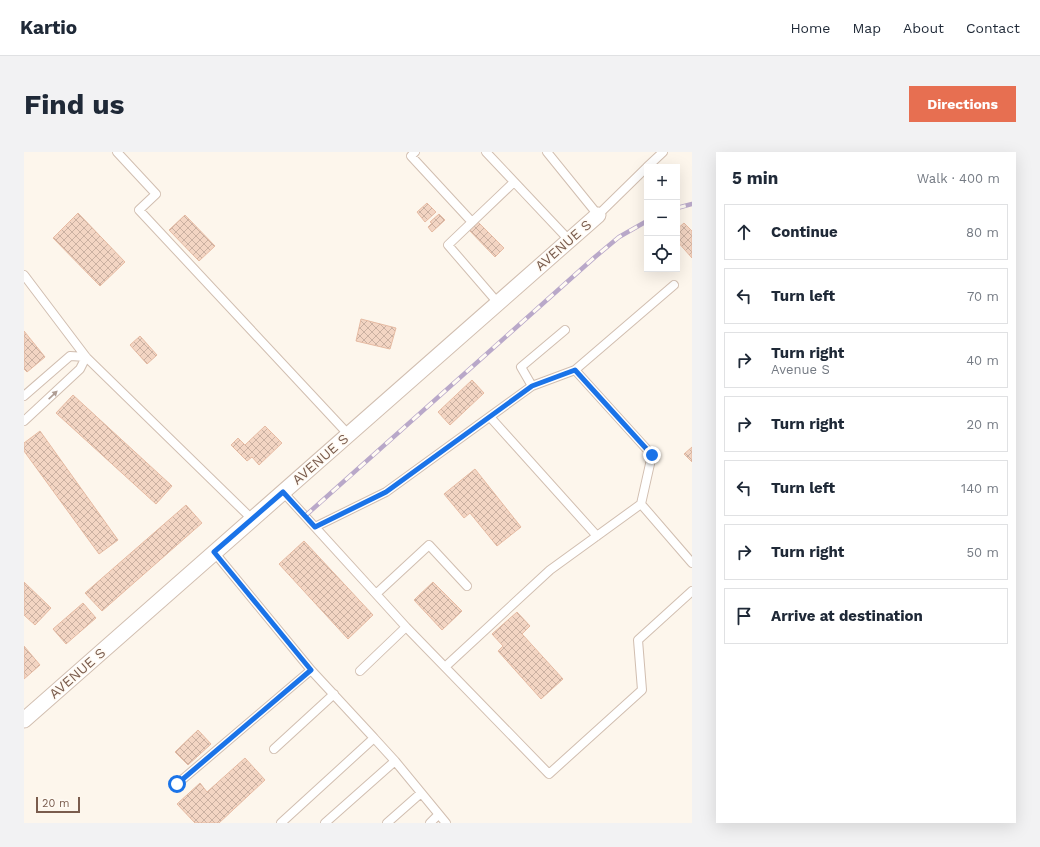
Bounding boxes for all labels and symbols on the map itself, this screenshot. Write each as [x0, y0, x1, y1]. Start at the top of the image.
street label: AVENUE S [532, 216, 594, 274]
one-way arrow [48, 390, 58, 400]
street label: AVENUE S [289, 430, 351, 488]
route end [643, 446, 661, 464]
street label: AVENUE S [46, 644, 108, 702]
route start [168, 775, 186, 793]
scale bar [36, 795, 80, 814]

